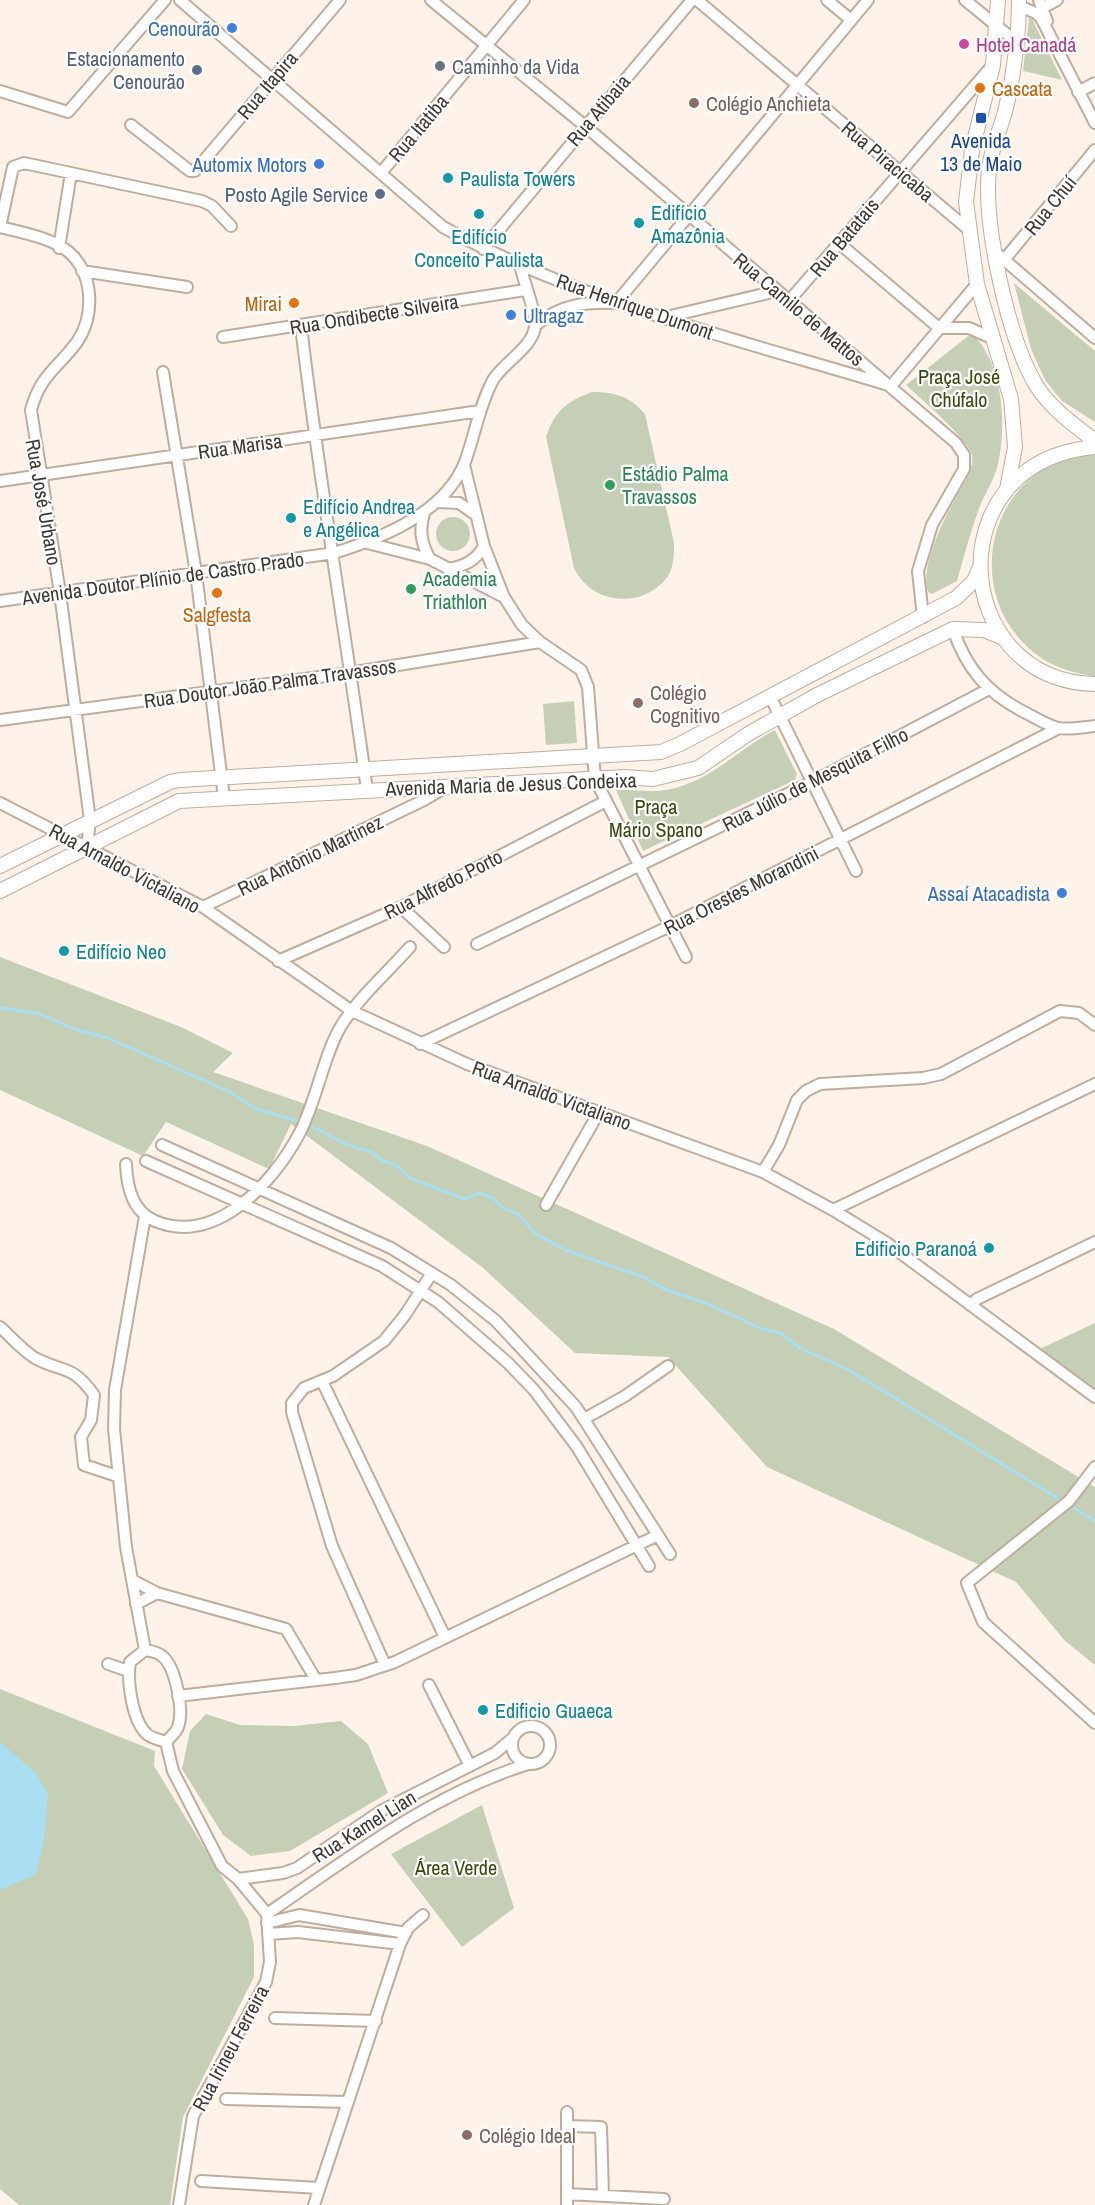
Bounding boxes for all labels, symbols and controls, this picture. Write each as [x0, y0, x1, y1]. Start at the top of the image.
place label: Cenourão [148, 15, 220, 42]
marker: Cenourão [225, 21, 239, 35]
place label: Hotel Canadá [976, 31, 1076, 58]
marker: Hotel Canadá [957, 37, 971, 51]
place label: Estacionamento Cenourão [66, 45, 185, 95]
street label: Rua Itapira [231, 45, 303, 125]
place label: Caminho da Vida [452, 53, 579, 80]
marker: Caminho da Vida [433, 59, 447, 73]
marker: Estacionamento Cenourão [190, 63, 204, 77]
street label: Rua Atibaia [560, 68, 636, 152]
place label: Cascata [992, 75, 1052, 102]
marker: Cascata [973, 81, 987, 95]
street label: Rua Itatiba [382, 89, 454, 167]
place label: Colégio Anchieta [706, 90, 831, 117]
marker: Colégio Anchieta [687, 96, 701, 110]
marker: Avenida 13 de Maio [974, 111, 988, 125]
street label: Rua Piracicaba [836, 114, 940, 208]
place label: Avenida 13 de Maio [940, 127, 1022, 177]
place label: Automix Motors [191, 151, 307, 178]
marker: Automix Motors [312, 157, 326, 171]
place label: Paulista Towers [460, 165, 575, 192]
street label: Rua Chuí [1018, 169, 1083, 240]
marker: Paulista Towers [441, 171, 455, 185]
place label: Posto Agile Service [225, 181, 368, 208]
marker: Posto Agile Service [373, 187, 387, 201]
street label: Rua Batatais [803, 192, 885, 282]
place label: Edifício Amazônia [650, 199, 725, 249]
marker: Edifício Conceito Paulista [472, 207, 486, 221]
marker: Edifício Amazônia [632, 216, 646, 230]
place label: Edifício Conceito Paulista [414, 223, 544, 273]
street label: Rua Camilo de Mattos [728, 246, 870, 372]
street label: Rua Henrique Dumont [553, 267, 717, 346]
street label: Rua Ondibecte Silveira [288, 287, 460, 341]
place label: Mirai [245, 290, 282, 317]
marker: Mirai [287, 296, 301, 310]
place label: Ultragaz [523, 302, 584, 329]
marker: Ultragaz [504, 308, 518, 322]
park label: Praça José Chúfalo [918, 363, 1000, 413]
street label: Rua Marisa [196, 427, 284, 465]
street label: Rua José Urbano [20, 437, 68, 567]
place label: Estádio Palma Travassos [622, 460, 729, 510]
marker: Estádio Palma Travassos [603, 478, 617, 492]
place label: Edifício Andrea e Angélica [303, 493, 415, 543]
marker: Edifício Andrea e Angélica [284, 511, 298, 525]
street label: Avenida Doutor Plínio de Castro Prado [19, 545, 306, 611]
place label: Academia Triathlon [422, 565, 497, 615]
marker: Academia Triathlon [404, 582, 418, 596]
marker: Salgfesta [210, 586, 224, 600]
place label: Salgfesta [183, 601, 251, 628]
street label: Rua Doutor João Palma Travassos [142, 652, 398, 714]
place label: Colégio Cognitivo [650, 679, 720, 729]
marker: Colégio Cognitivo [631, 696, 645, 710]
street label: Rua Júlio de Mesquita Filho [717, 720, 913, 838]
street label: Avenida Maria de Jesus Condeixa [384, 766, 637, 802]
park label: Praça Mário Spano [609, 793, 703, 843]
street label: Rua Antônio Martinez [233, 808, 387, 902]
street label: Rua Arnaldo Victaliano [45, 817, 205, 919]
street label: Rua Orestes Morandini [659, 839, 823, 941]
street label: Rua Alfredo Porto [379, 843, 507, 925]
place label: Assaí Atacadista [927, 880, 1050, 907]
marker: Assaí Atacadista [1055, 886, 1069, 900]
place label: Edifício Neo [76, 938, 166, 965]
marker: Edifício Neo [57, 944, 71, 958]
street label: Rua Arnaldo Victaliano [469, 1054, 635, 1136]
place label: Edificio Paranoá [855, 1235, 977, 1262]
marker: Edificio Paranoá [982, 1241, 996, 1255]
place label: Edificio Guaeca [495, 1697, 613, 1724]
marker: Edificio Guaeca [476, 1703, 490, 1717]
street label: Rua Kamel Lian [307, 1783, 421, 1869]
park label: Área Verde [414, 1854, 497, 1881]
street label: Rua Irineu Ferreira [186, 1980, 274, 2116]
place label: Colégio Ideal [479, 2122, 576, 2149]
marker: Colégio Ideal [460, 2128, 474, 2142]

